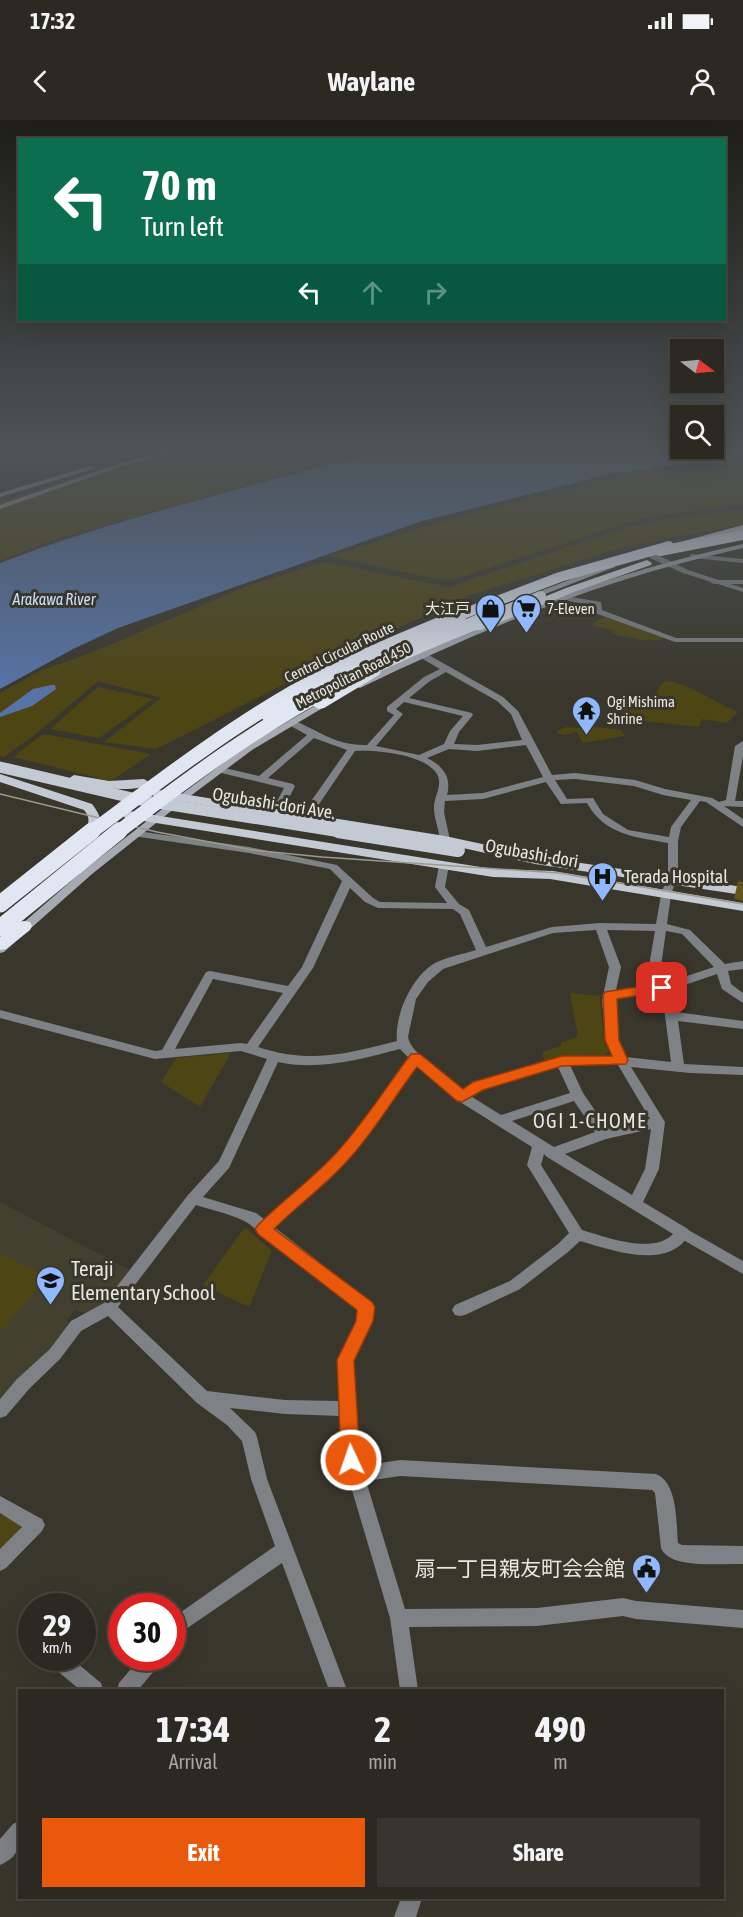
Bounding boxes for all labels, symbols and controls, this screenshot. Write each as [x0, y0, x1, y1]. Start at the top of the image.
text: 17:32 [30, 8, 75, 34]
icon: back [24, 65, 57, 98]
icon: person [686, 65, 719, 98]
text: Waylane [328, 66, 415, 97]
text: 70 m [141, 161, 216, 209]
icon: left [42, 162, 120, 240]
text: Turn left [141, 211, 224, 242]
icon: left [293, 276, 326, 309]
icon: ahead [356, 276, 389, 309]
icon: right [419, 276, 452, 309]
north arrow [670, 339, 724, 393]
map controls [670, 339, 724, 459]
button: search [670, 405, 724, 459]
water label: Arakawa River [12, 590, 97, 608]
shop icon: 大江戸 [475, 592, 507, 634]
supermarket icon: 7-Eleven [510, 592, 542, 634]
place label: 大江戸 [425, 600, 470, 617]
place label: 7-Eleven [547, 600, 595, 617]
street label: Central Circular Route [281, 618, 397, 686]
street label: Metropolitan Road 450 [293, 639, 413, 711]
place label: Ogi Mishima Shrine [607, 693, 675, 727]
temple icon: Ogi Mishima Shrine [570, 694, 602, 736]
street label: Ogubashi-dori Ave. [211, 783, 337, 823]
street label: Ogubashi-dori [484, 834, 580, 872]
hospital icon: Terada Hospital [587, 860, 619, 902]
place label: Terada Hospital [624, 866, 728, 887]
pin [636, 962, 687, 1013]
icon: arrive [645, 971, 678, 1004]
district label: OGI 1-CHOME [533, 1109, 647, 1132]
place label: Teraji Elementary School [71, 1256, 216, 1304]
school or university icon: Teraji Elementary School [34, 1264, 66, 1306]
position arrow [319, 1428, 383, 1492]
public building icon: 扇一丁目親友町会会館 [630, 1552, 662, 1594]
place label: 扇一丁目親友町会会館 [415, 1556, 625, 1580]
speed limit sign: 30 [108, 1593, 186, 1671]
text: 29 [43, 1608, 71, 1642]
text: km/h [42, 1639, 72, 1656]
text: 17:34 [156, 1708, 230, 1750]
text: 2 [374, 1708, 391, 1750]
text: 490 [535, 1708, 586, 1750]
text: Arrival [169, 1750, 218, 1773]
text: min [368, 1750, 397, 1773]
text: m [553, 1750, 568, 1773]
button: Exit [42, 1818, 365, 1887]
button: Share [377, 1818, 700, 1887]

